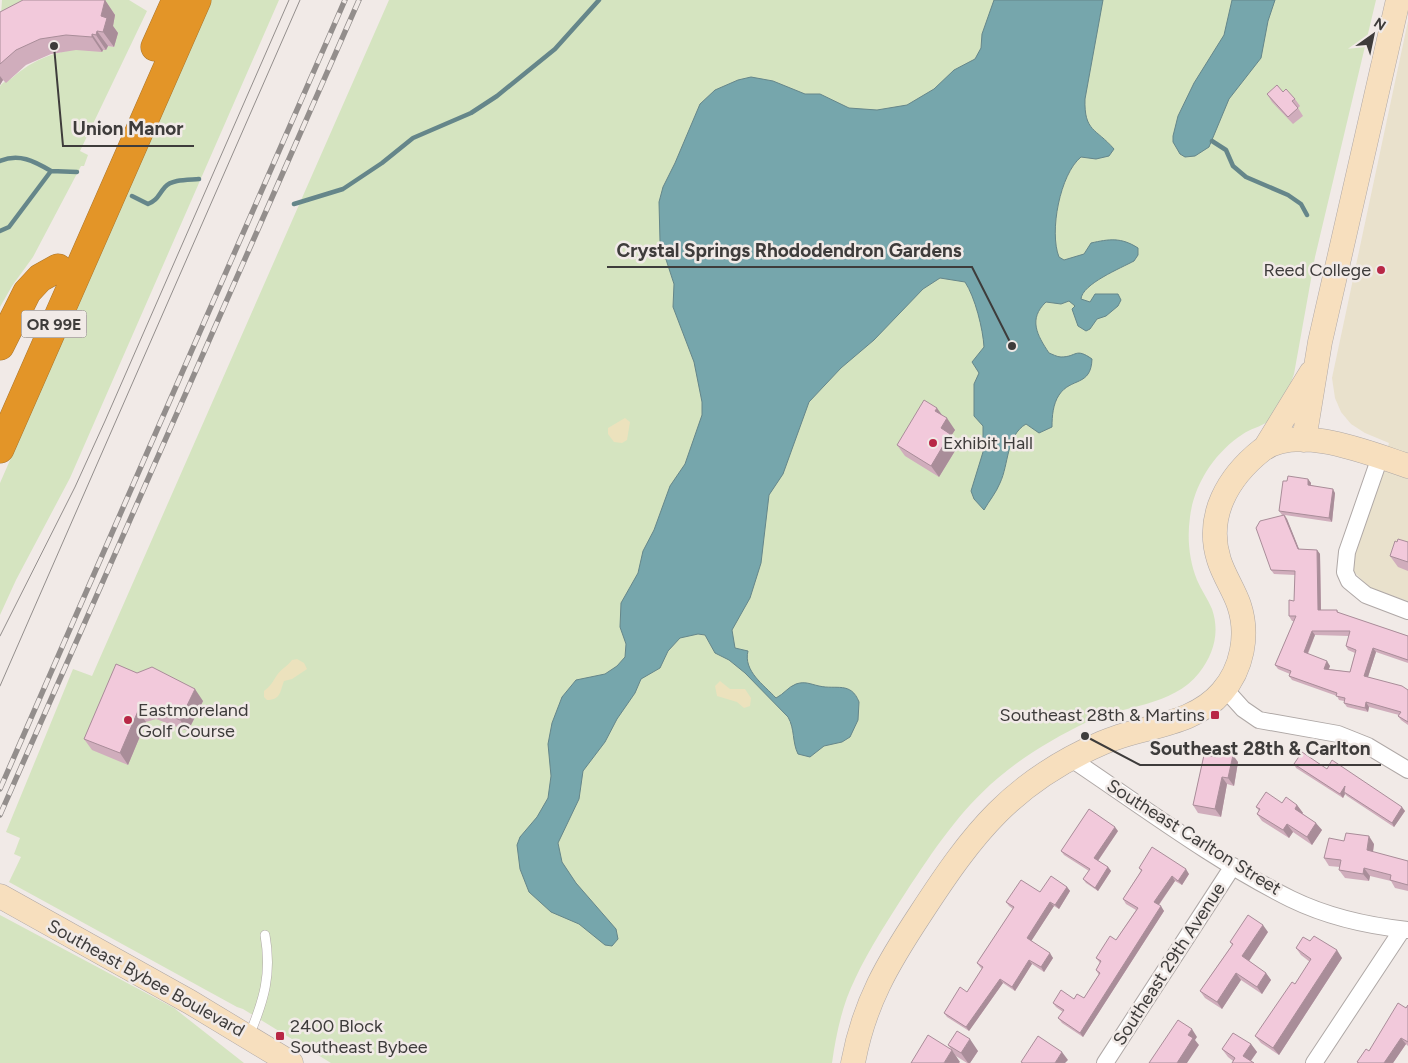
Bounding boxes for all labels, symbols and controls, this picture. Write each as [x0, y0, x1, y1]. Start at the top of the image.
north arrow [1348, 10, 1398, 60]
text: N [1371, 14, 1389, 35]
callout: Union Manor [63, 112, 194, 146]
text: Union Manor [73, 117, 183, 140]
callout: Crystal Springs Rhododendron Gardens [607, 233, 972, 267]
text: Crystal Springs Rhododendron Gardens [616, 239, 962, 262]
place label: Reed College [1264, 259, 1371, 281]
marker: Reed College [1375, 264, 1387, 276]
road number: OR 99E [22, 310, 86, 338]
place label: Exhibit Hall [943, 432, 1033, 454]
marker: Exhibit Hall [927, 437, 939, 449]
place label: Eastmoreland Golf Course [138, 699, 248, 742]
place label: Southeast 28th & Martins [1000, 704, 1205, 726]
marker: Southeast 28th & Martins [1209, 709, 1221, 721]
marker: Eastmoreland Golf Course [122, 714, 134, 726]
callout: Southeast 28th & Carlton [1140, 731, 1381, 765]
text: Southeast 28th & Carlton [1149, 737, 1371, 760]
street label: Southeast Carlton Street [1103, 774, 1285, 900]
street label: Southeast 29th Avenue [1108, 878, 1230, 1049]
street label: Southeast Bybee Boulevard [44, 915, 248, 1041]
place label: 2400 Block Southeast Bybee [290, 1015, 428, 1058]
marker: 2400 Block Southeast Bybee [274, 1030, 286, 1042]

